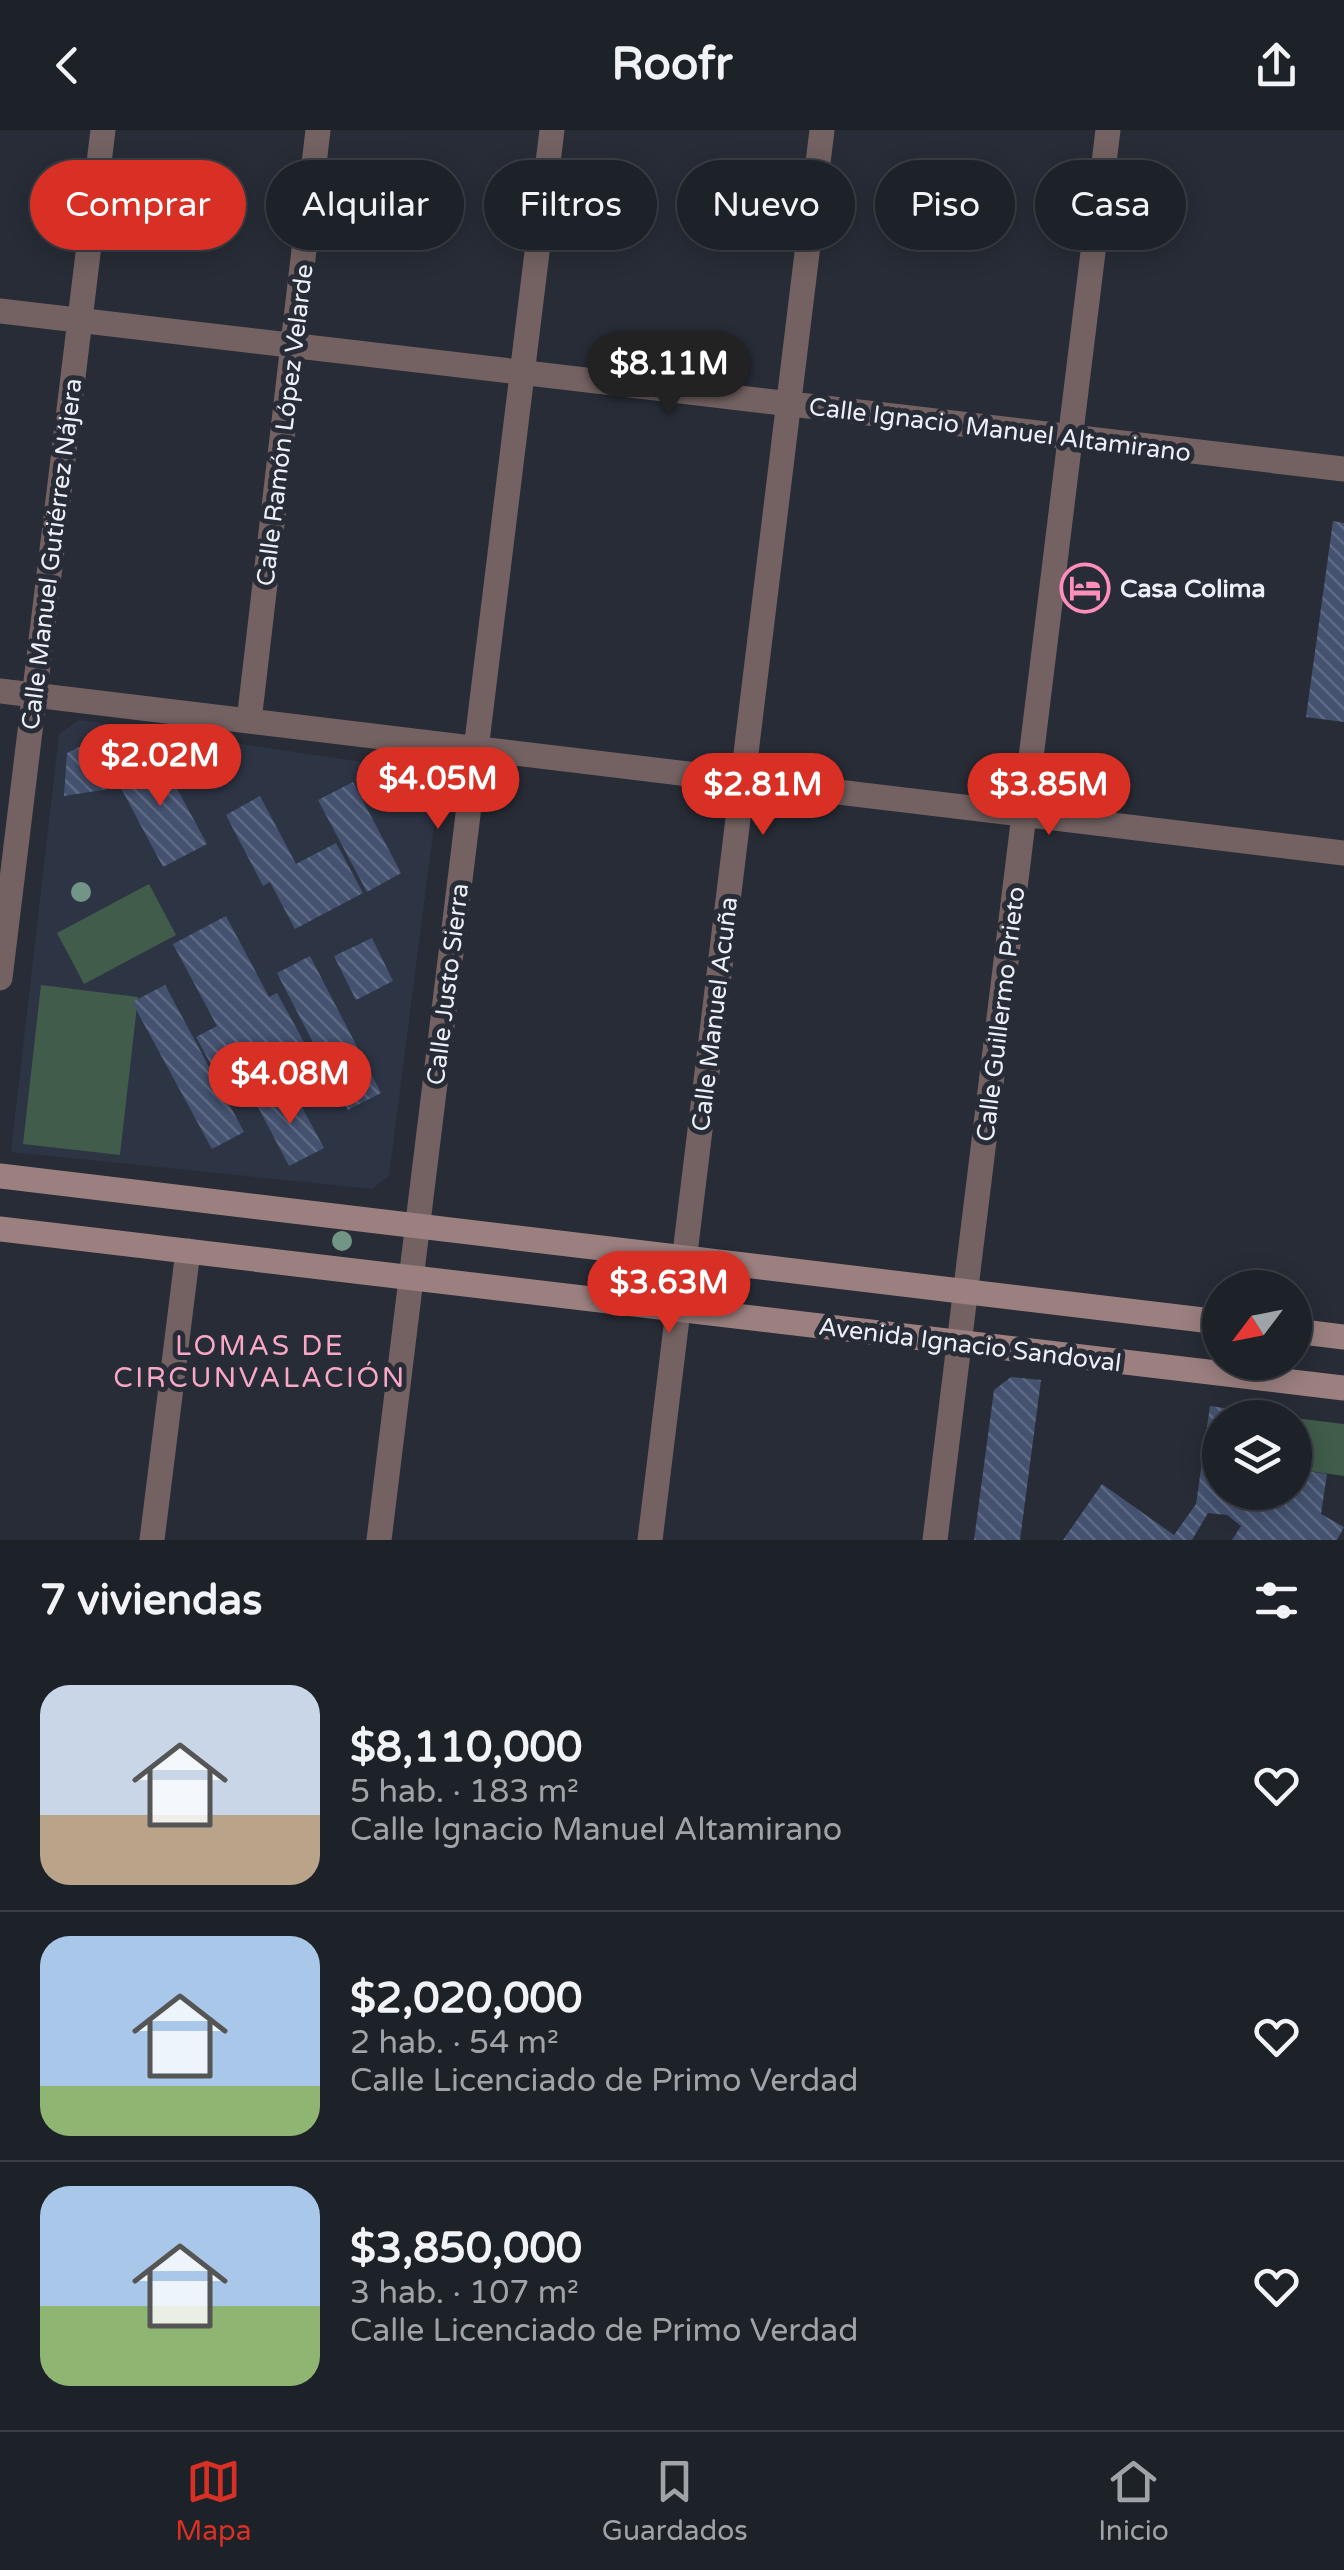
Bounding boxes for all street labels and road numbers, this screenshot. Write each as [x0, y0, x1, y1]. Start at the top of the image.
street label: Calle Ramón López Velarde [250, 262, 320, 588]
street label: Calle Manuel Gutiérrez Nájera [16, 377, 88, 732]
street label: Calle Ignacio Manuel Altamirano [807, 392, 1193, 468]
street label: Calle Justo Sierra [421, 881, 475, 1087]
street label: Calle Guillermo Prieto [970, 885, 1032, 1143]
street label: Calle Manuel Acuña [686, 895, 744, 1133]
street label: Avenida Ignacio Sandoval [817, 1312, 1123, 1378]

